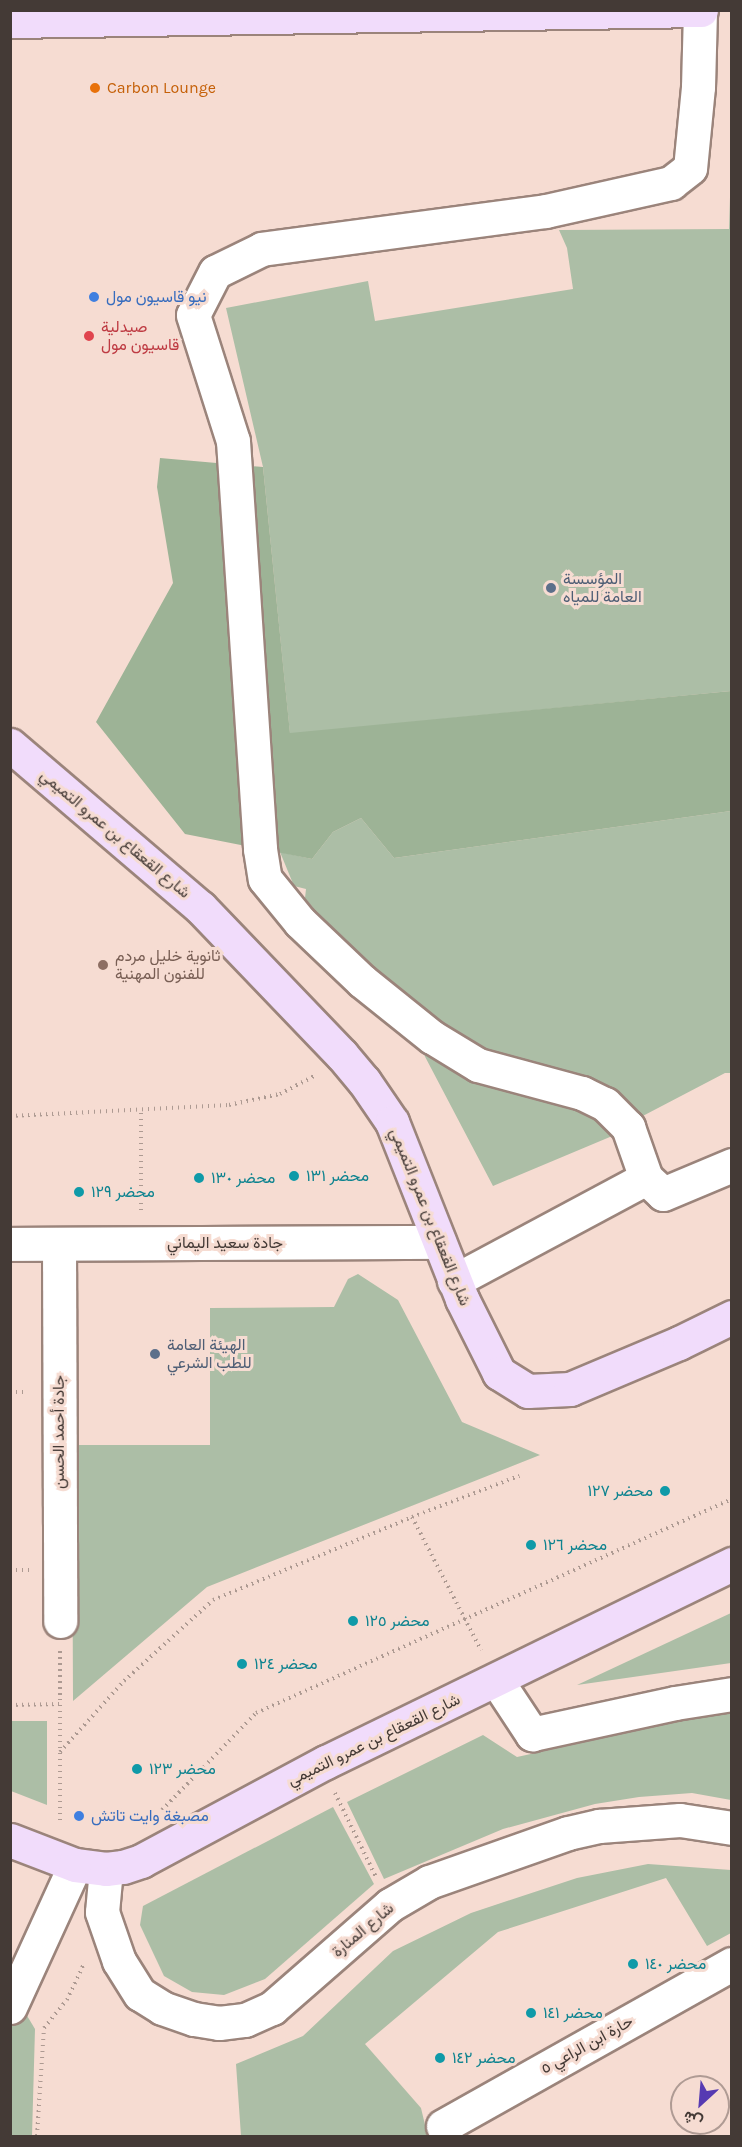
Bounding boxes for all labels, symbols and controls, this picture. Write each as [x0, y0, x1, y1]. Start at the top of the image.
place label: Carbon Lounge [107, 78, 216, 98]
marker: Carbon Lounge [88, 81, 102, 95]
place label: نيو قاسيون مول [106, 287, 207, 307]
marker: نيو قاسيون مول [87, 290, 101, 304]
place label: صيدلية قاسيون مول [101, 317, 179, 355]
marker: صيدلية قاسيون مول [82, 329, 96, 343]
place label: المؤسسة العامة للمياه [563, 569, 642, 607]
marker: المؤسسة العامة للمياه [544, 581, 558, 595]
street label: شارع القعقاع بن عمرو التميمي [36, 766, 194, 902]
place label: ثانوية خليل مردم للفنون المهنية [115, 946, 221, 984]
marker: ثانوية خليل مردم للفنون المهنية [96, 958, 110, 972]
street label: شارع القعقاع بن عمرو التميمي [386, 1125, 474, 1309]
place label: محضر ١٣١ [306, 1166, 369, 1186]
place label: محضر ١٣٠ [211, 1168, 275, 1188]
marker: محضر ١٣١ [287, 1169, 301, 1183]
marker: محضر ١٣٠ [192, 1171, 206, 1185]
place label: محضر ١٢٩ [91, 1182, 155, 1202]
marker: محضر ١٢٩ [72, 1185, 86, 1199]
street label: جادة سعيد اليماني [167, 1233, 283, 1253]
place label: الهيئة العامة للطب الشرعي [167, 1335, 252, 1373]
marker: الهيئة العامة للطب الشرعي [148, 1347, 162, 1361]
street label: جادة أحمد الحسن [49, 1375, 69, 1489]
place label: محضر ١٢٧ [587, 1481, 653, 1501]
marker: محضر ١٢٧ [658, 1484, 672, 1498]
place label: محضر ١٢٦ [543, 1535, 607, 1555]
marker: محضر ١٢٦ [524, 1538, 538, 1552]
place label: محضر ١٢٥ [365, 1611, 430, 1631]
marker: محضر ١٢٥ [346, 1614, 360, 1628]
place label: محضر ١٢٤ [254, 1654, 318, 1674]
marker: محضر ١٢٤ [235, 1657, 249, 1671]
street label: شارع القعقاع بن عمرو التميمي [285, 1690, 463, 1790]
place label: محضر ١٢٣ [149, 1759, 216, 1779]
marker: محضر ١٢٣ [130, 1762, 144, 1776]
place label: مصبغة وايت تاتش [91, 1806, 209, 1826]
marker: مصبغة وايت تاتش [72, 1809, 86, 1823]
street label: شارع المنارة [328, 1899, 398, 1961]
place label: محضر ١٤٠ [645, 1954, 706, 1974]
marker: محضر ١٤٠ [626, 1957, 640, 1971]
place label: محضر ١٤١ [543, 2003, 603, 2023]
marker: محضر ١٤١ [524, 2006, 538, 2020]
street label: حارة ابن الراعي ٥ [538, 2012, 636, 2078]
place label: محضر ١٤٢ [452, 2048, 516, 2068]
marker: محضر ١٤٢ [433, 2051, 447, 2065]
north arrow [670, 2075, 730, 2135]
text: ش [680, 2107, 706, 2133]

